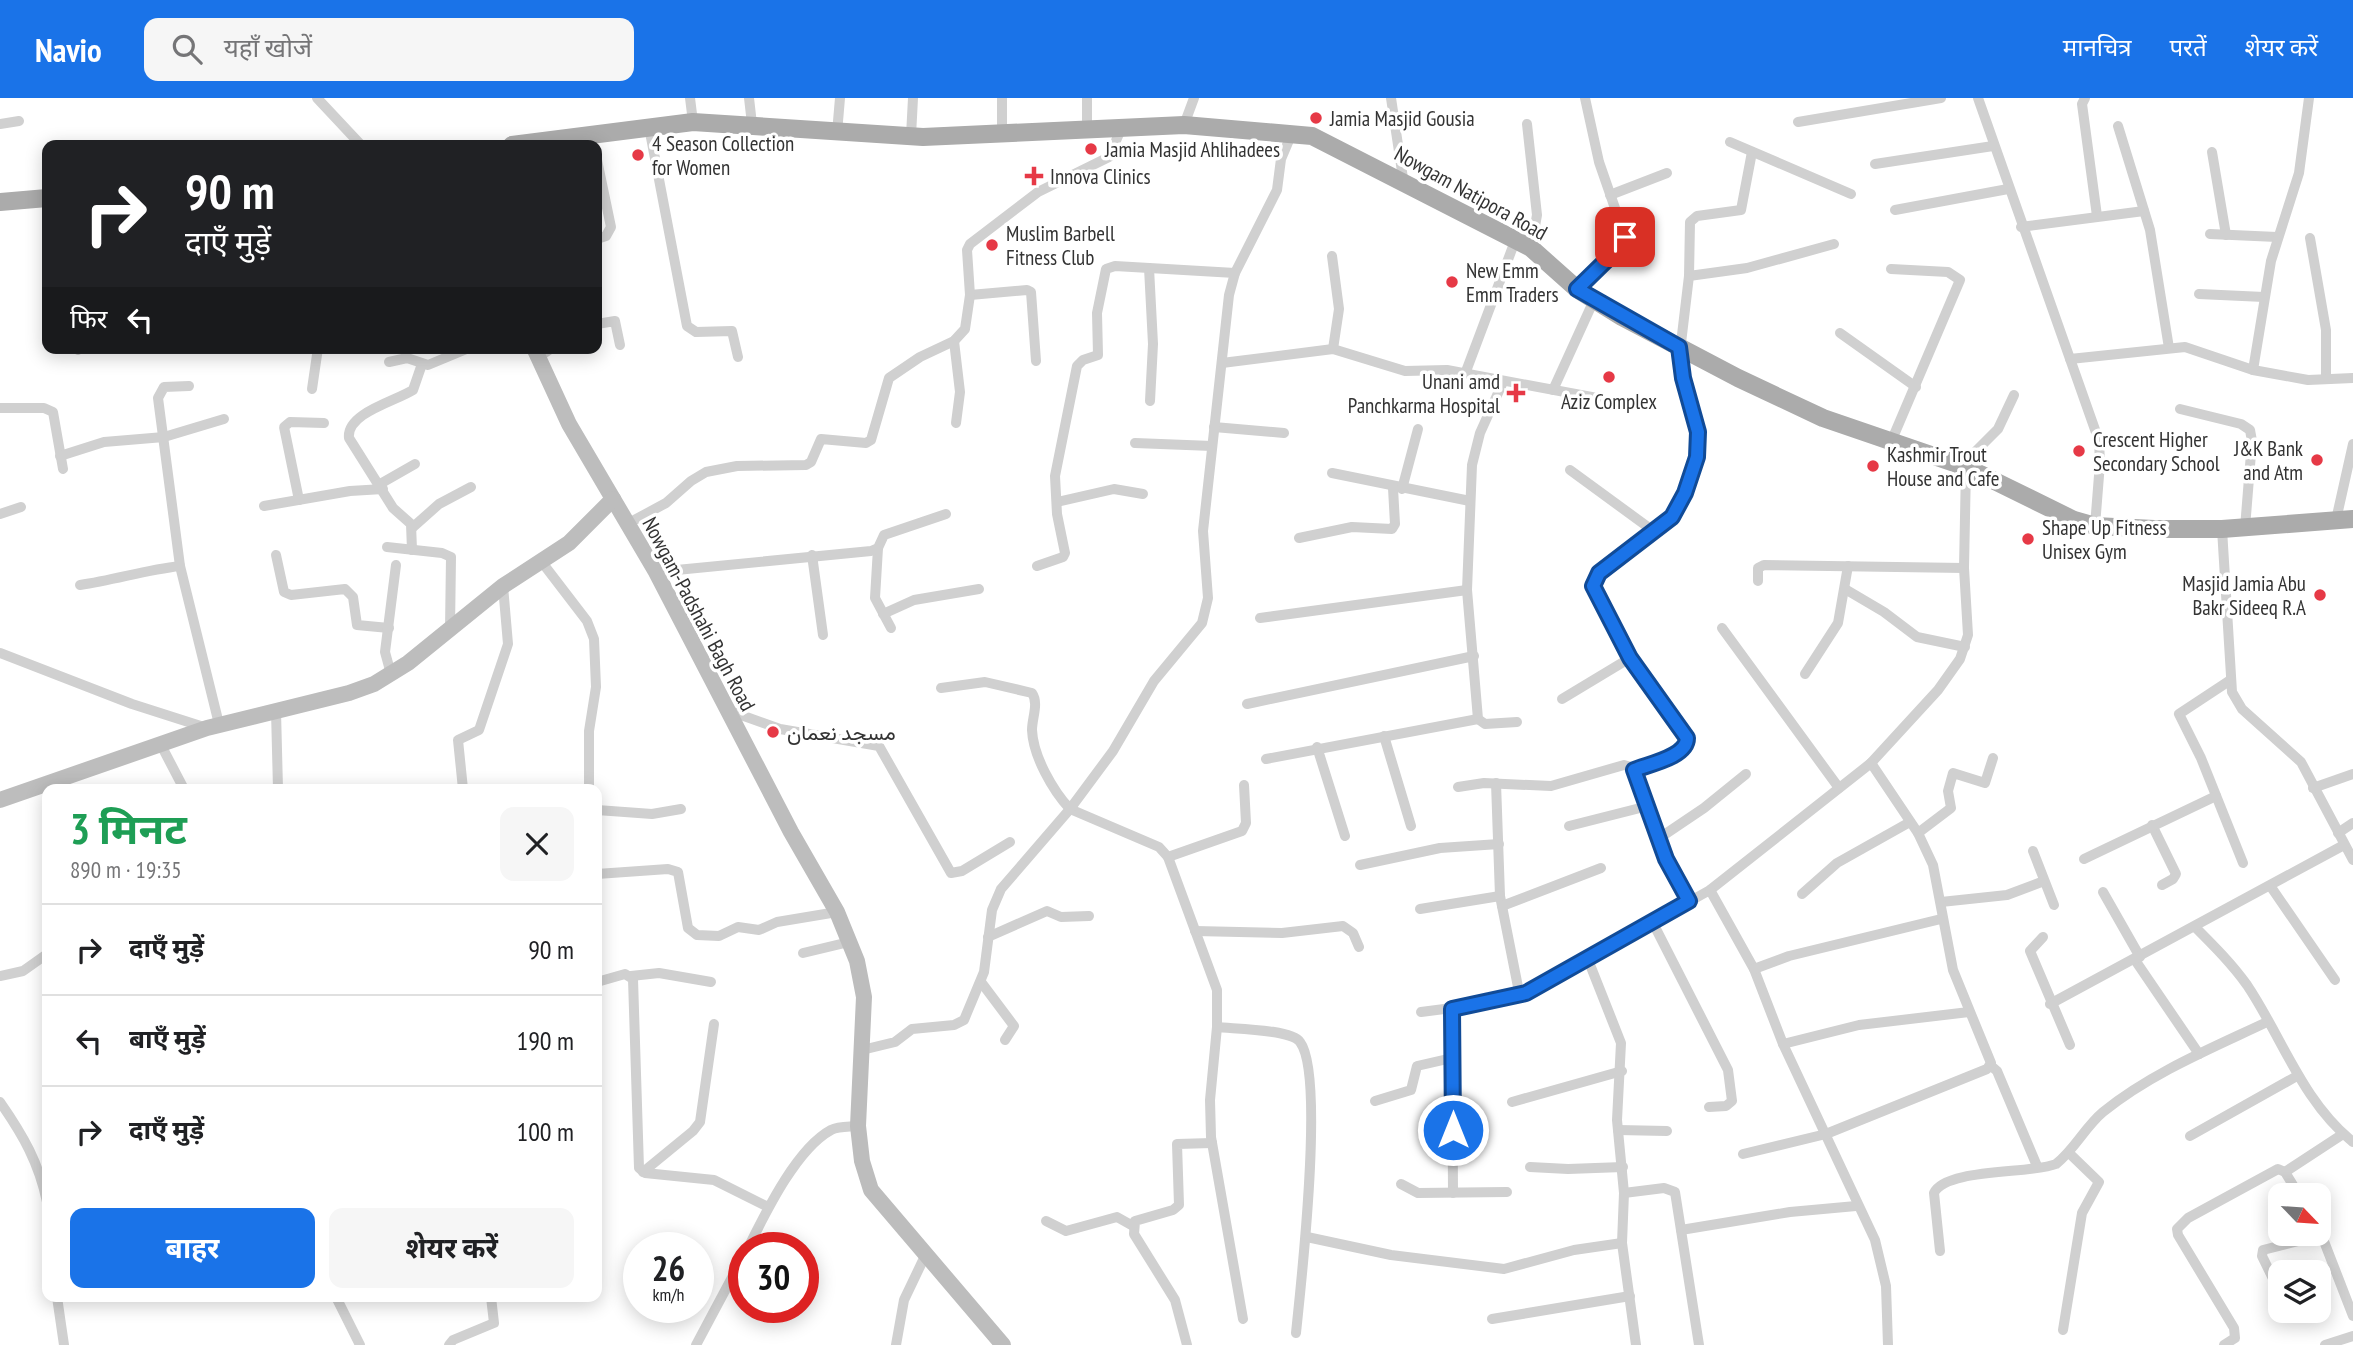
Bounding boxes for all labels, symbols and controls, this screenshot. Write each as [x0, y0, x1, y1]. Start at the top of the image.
search box [144, 18, 634, 81]
text: Navio [35, 28, 102, 71]
icon: search [168, 30, 206, 68]
text: यहाँ खोजें [224, 31, 312, 64]
text: मानचित्र [2063, 32, 2131, 63]
text: परतें [2169, 32, 2207, 63]
text: शेयर करें [2245, 32, 2318, 63]
place label: Jamia Masjid Gousia [1329, 105, 1475, 132]
marker: Jamia Masjid Gousia [1308, 110, 1324, 126]
place label: 4 Season Collection for Women [652, 130, 794, 181]
place label: Jamia Masjid Ahlihadees [1104, 136, 1280, 163]
street label: Nowgam Natipora Road [1390, 140, 1552, 246]
marker: Jamia Masjid Ahlihadees [1083, 141, 1099, 157]
marker: 4 Season Collection for Women [630, 147, 646, 163]
text: 90 m [185, 159, 274, 223]
place label: Innova Clinics [1050, 163, 1151, 190]
marker: Innova Clinics [1024, 166, 1044, 186]
icon: right [70, 168, 161, 259]
pin [1595, 207, 1655, 267]
icon: arrive [1606, 218, 1644, 256]
place label: Muslim Barbell Fitness Club [1006, 220, 1115, 271]
text: दाएँ मुड़ें [185, 221, 271, 263]
marker: Muslim Barbell Fitness Club [984, 237, 1000, 253]
place label: New Emm Emm Traders [1466, 257, 1559, 308]
marker: New Emm Emm Traders [1444, 274, 1460, 290]
icon: left [121, 301, 159, 339]
text: फिर [70, 302, 107, 335]
place label: Unani amd Panchkarma Hospital [1348, 368, 1500, 419]
marker: Aziz Complex [1601, 369, 1617, 385]
marker: Unani amd Panchkarma Hospital [1506, 383, 1526, 403]
place label: Aziz Complex [1561, 388, 1657, 415]
place label: Crescent Higher Secondary School [2093, 426, 2220, 477]
place label: J&K Bank and Atm [2233, 435, 2303, 486]
place label: Kashmir Trout House and Cafe [1887, 441, 1999, 492]
marker: Crescent Higher Secondary School [2071, 443, 2087, 459]
marker: J&K Bank and Atm [2309, 452, 2325, 468]
marker: Kashmir Trout House and Cafe [1865, 458, 1881, 474]
street label: Nowgam-Padshahi Bagh Road [636, 512, 762, 716]
place label: Shape Up Fitness Unisex Gym [2042, 514, 2167, 565]
marker: Shape Up Fitness Unisex Gym [2020, 531, 2036, 547]
place label: Masjid Jamia Abu Bakr Sideeq R.A [2182, 570, 2306, 621]
marker: Masjid Jamia Abu Bakr Sideeq R.A [2312, 587, 2328, 603]
place label: مسجد نعمان [787, 719, 896, 746]
marker: مسجد نعمان [765, 724, 781, 740]
text: 3 मिनट [70, 801, 187, 856]
button: close [500, 807, 574, 881]
text: 890 m · 19:35 [70, 855, 182, 884]
icon: right [70, 931, 108, 969]
text: दाएँ मुड़ें [129, 931, 204, 964]
text: 90 m [528, 933, 574, 966]
icon: left [70, 1022, 108, 1060]
text: बाएँ मुड़ें [129, 1022, 206, 1055]
text: 190 m [516, 1024, 574, 1057]
position arrow [1416, 1093, 1490, 1167]
icon: right [70, 1113, 108, 1151]
text: दाएँ मुड़ें [129, 1113, 204, 1146]
text: 100 m [516, 1115, 574, 1148]
north arrow [2268, 1183, 2331, 1246]
map controls [2268, 1183, 2331, 1323]
button: बाहर [70, 1208, 315, 1288]
button: शेयर करें [329, 1208, 574, 1288]
speed limit sign: 30 [728, 1232, 819, 1323]
text: 26 [652, 1245, 685, 1291]
button: layers [2268, 1260, 2331, 1323]
text: km/h [653, 1283, 684, 1306]

